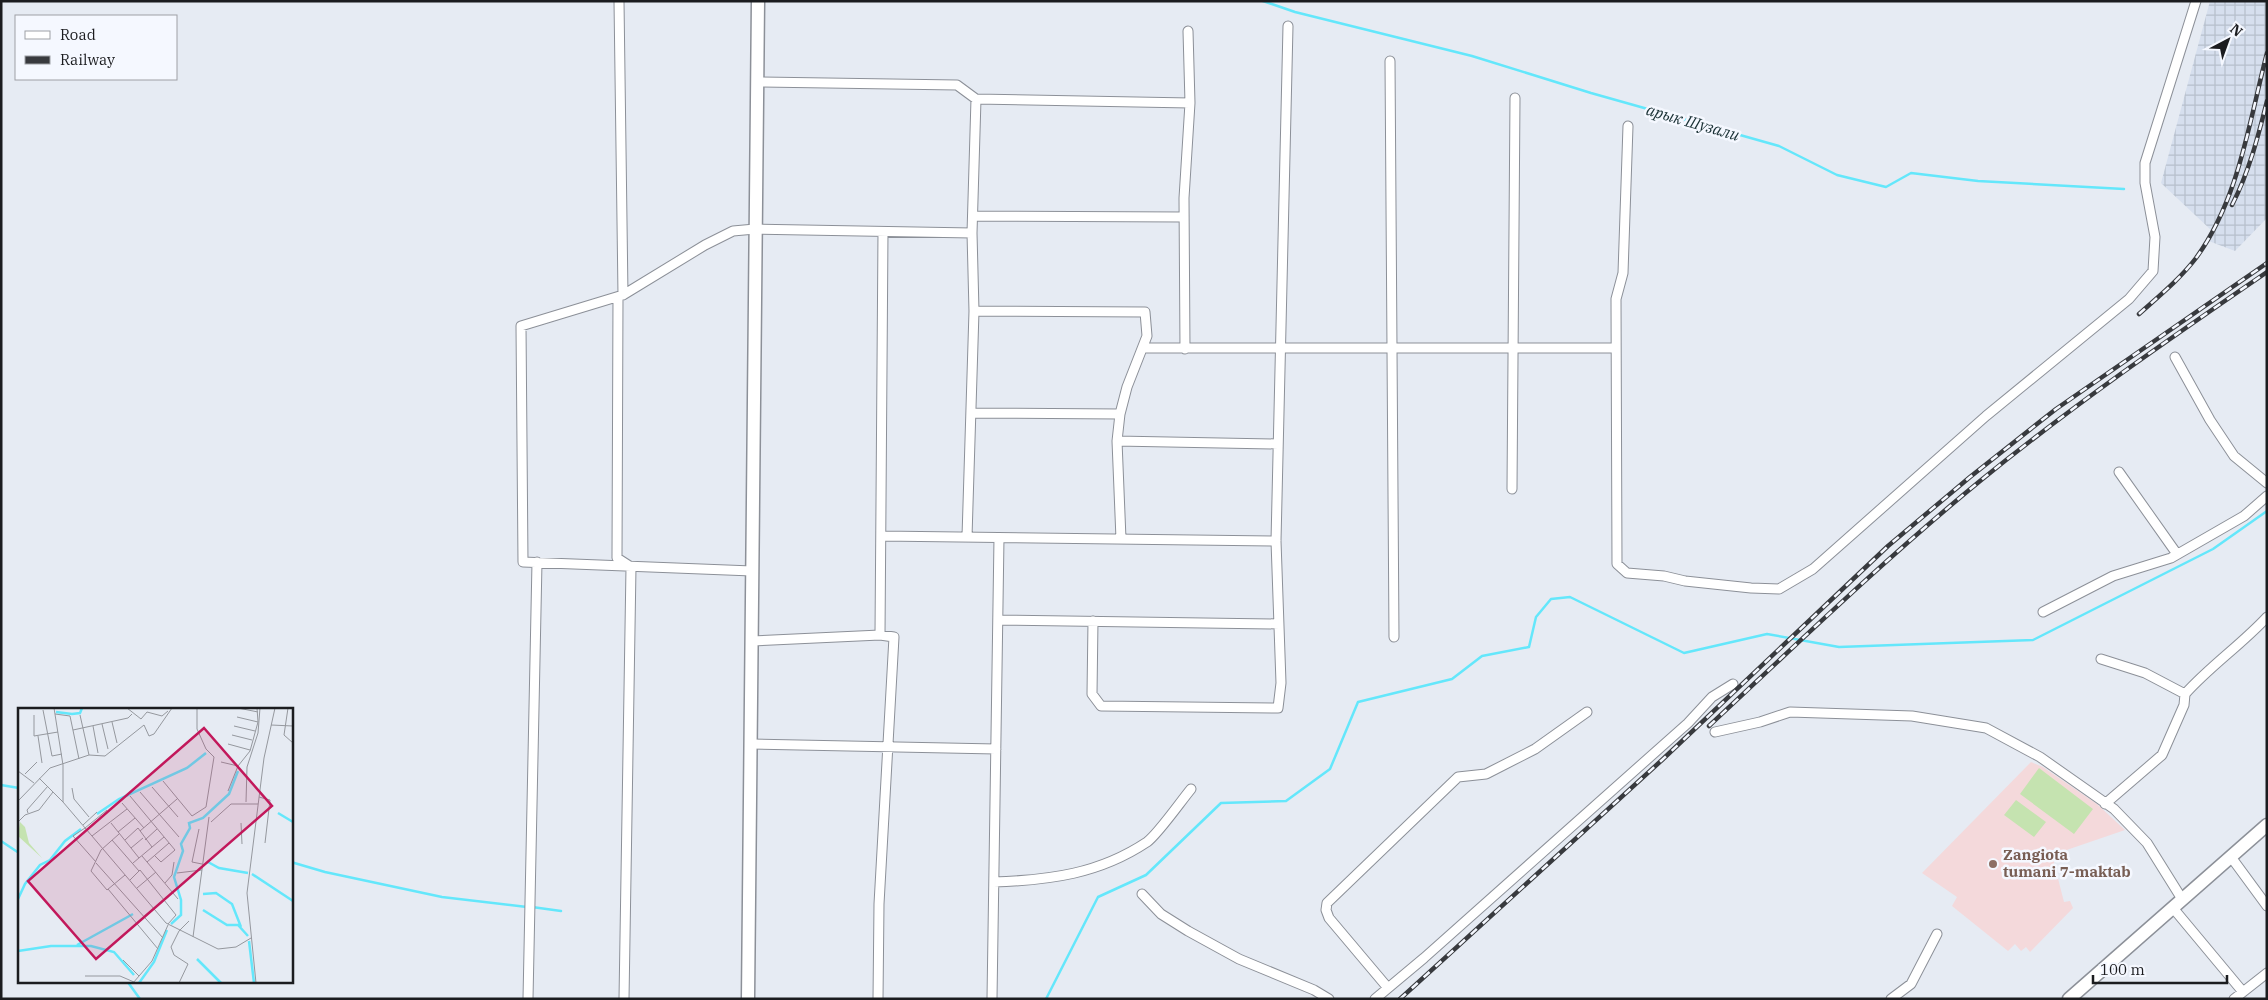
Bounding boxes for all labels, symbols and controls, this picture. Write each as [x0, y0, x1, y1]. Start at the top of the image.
legend [15, 15, 178, 80]
north arrow [2203, 15, 2253, 65]
text: N [2226, 20, 2247, 41]
text: Road [60, 25, 96, 44]
text: Railway [60, 50, 115, 69]
water label: арык Шузали [1644, 99, 1742, 145]
inset map [18, 708, 292, 982]
place label: Zangiota tumani 7-maktab [2003, 845, 2131, 881]
marker: Zangiota tumani 7-maktab [1987, 858, 1999, 870]
scale bar [2093, 952, 2227, 984]
text: 100 m [2100, 960, 2145, 979]

